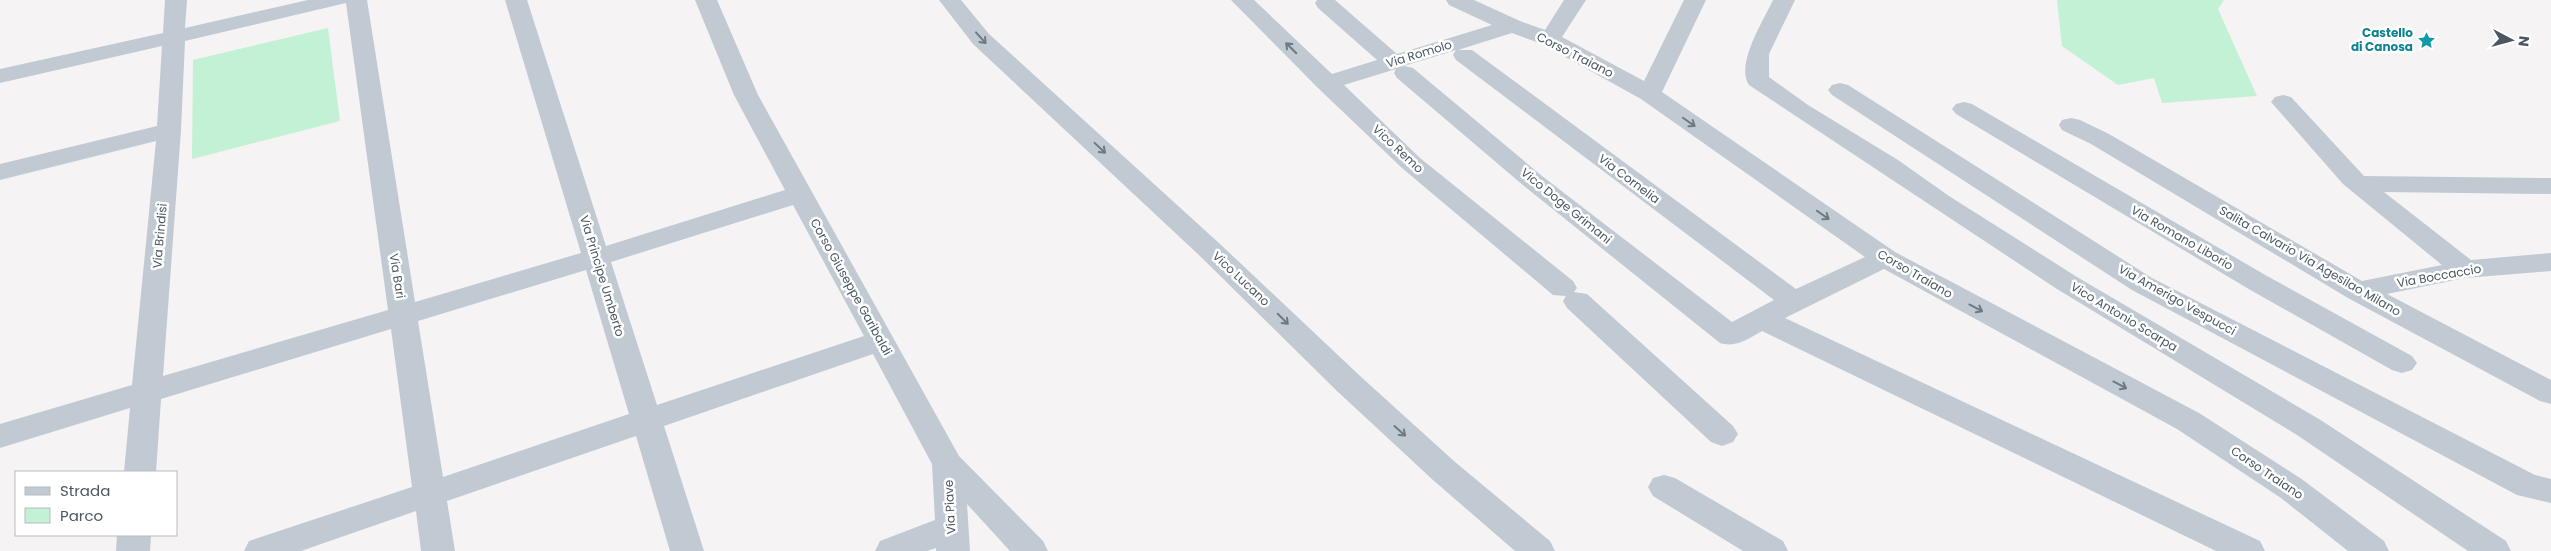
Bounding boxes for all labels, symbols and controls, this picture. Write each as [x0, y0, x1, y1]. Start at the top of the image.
north arrow [2486, 15, 2536, 65]
place label: Castello di Canosa [2351, 24, 2413, 55]
street label: Corso Traiano [1534, 28, 1617, 81]
place icon: Castello di Canosa [2417, 30, 2437, 50]
one-way arrow [975, 32, 986, 45]
street label: Via Romolo [1384, 35, 1454, 72]
text: N [2513, 35, 2534, 48]
one-way arrow [1285, 42, 1297, 55]
one-way arrow [1682, 117, 1696, 127]
street label: Vico Remo [1369, 121, 1428, 177]
one-way arrow [1093, 143, 1106, 154]
street label: Via Cornelia [1595, 150, 1664, 207]
street label: Vico Doge Grimani [1517, 164, 1615, 247]
street label: Via Romano Liborio [2128, 201, 2237, 274]
street label: Salita Calvario Via Agesilao Milano [2216, 201, 2404, 320]
street label: Via Brindisi [148, 203, 171, 269]
one-way arrow [1815, 210, 1829, 220]
street label: Via Principe Umberto [576, 213, 629, 339]
street label: Corso Giuseppe Garibaldi [807, 215, 896, 358]
street label: Corso Traiano [1875, 245, 1956, 302]
street label: Vico Lucano [1209, 248, 1274, 310]
street label: Via Bari [386, 252, 409, 300]
street label: Via Amerigo Vespucci [2115, 260, 2239, 339]
street label: Via Boccaccio [2395, 260, 2483, 291]
street label: Vico Antonio Scarpa [2068, 278, 2181, 355]
one-way arrow [1969, 303, 1984, 313]
one-way arrow [1277, 313, 1289, 325]
one-way arrow [2112, 380, 2127, 390]
one-way arrow [1394, 425, 1407, 437]
street label: Corso Traiano [2228, 442, 2307, 503]
legend [15, 471, 178, 536]
street label: Via Piave [940, 479, 959, 535]
text: Strada [60, 480, 110, 501]
text: Parco [60, 505, 103, 526]

